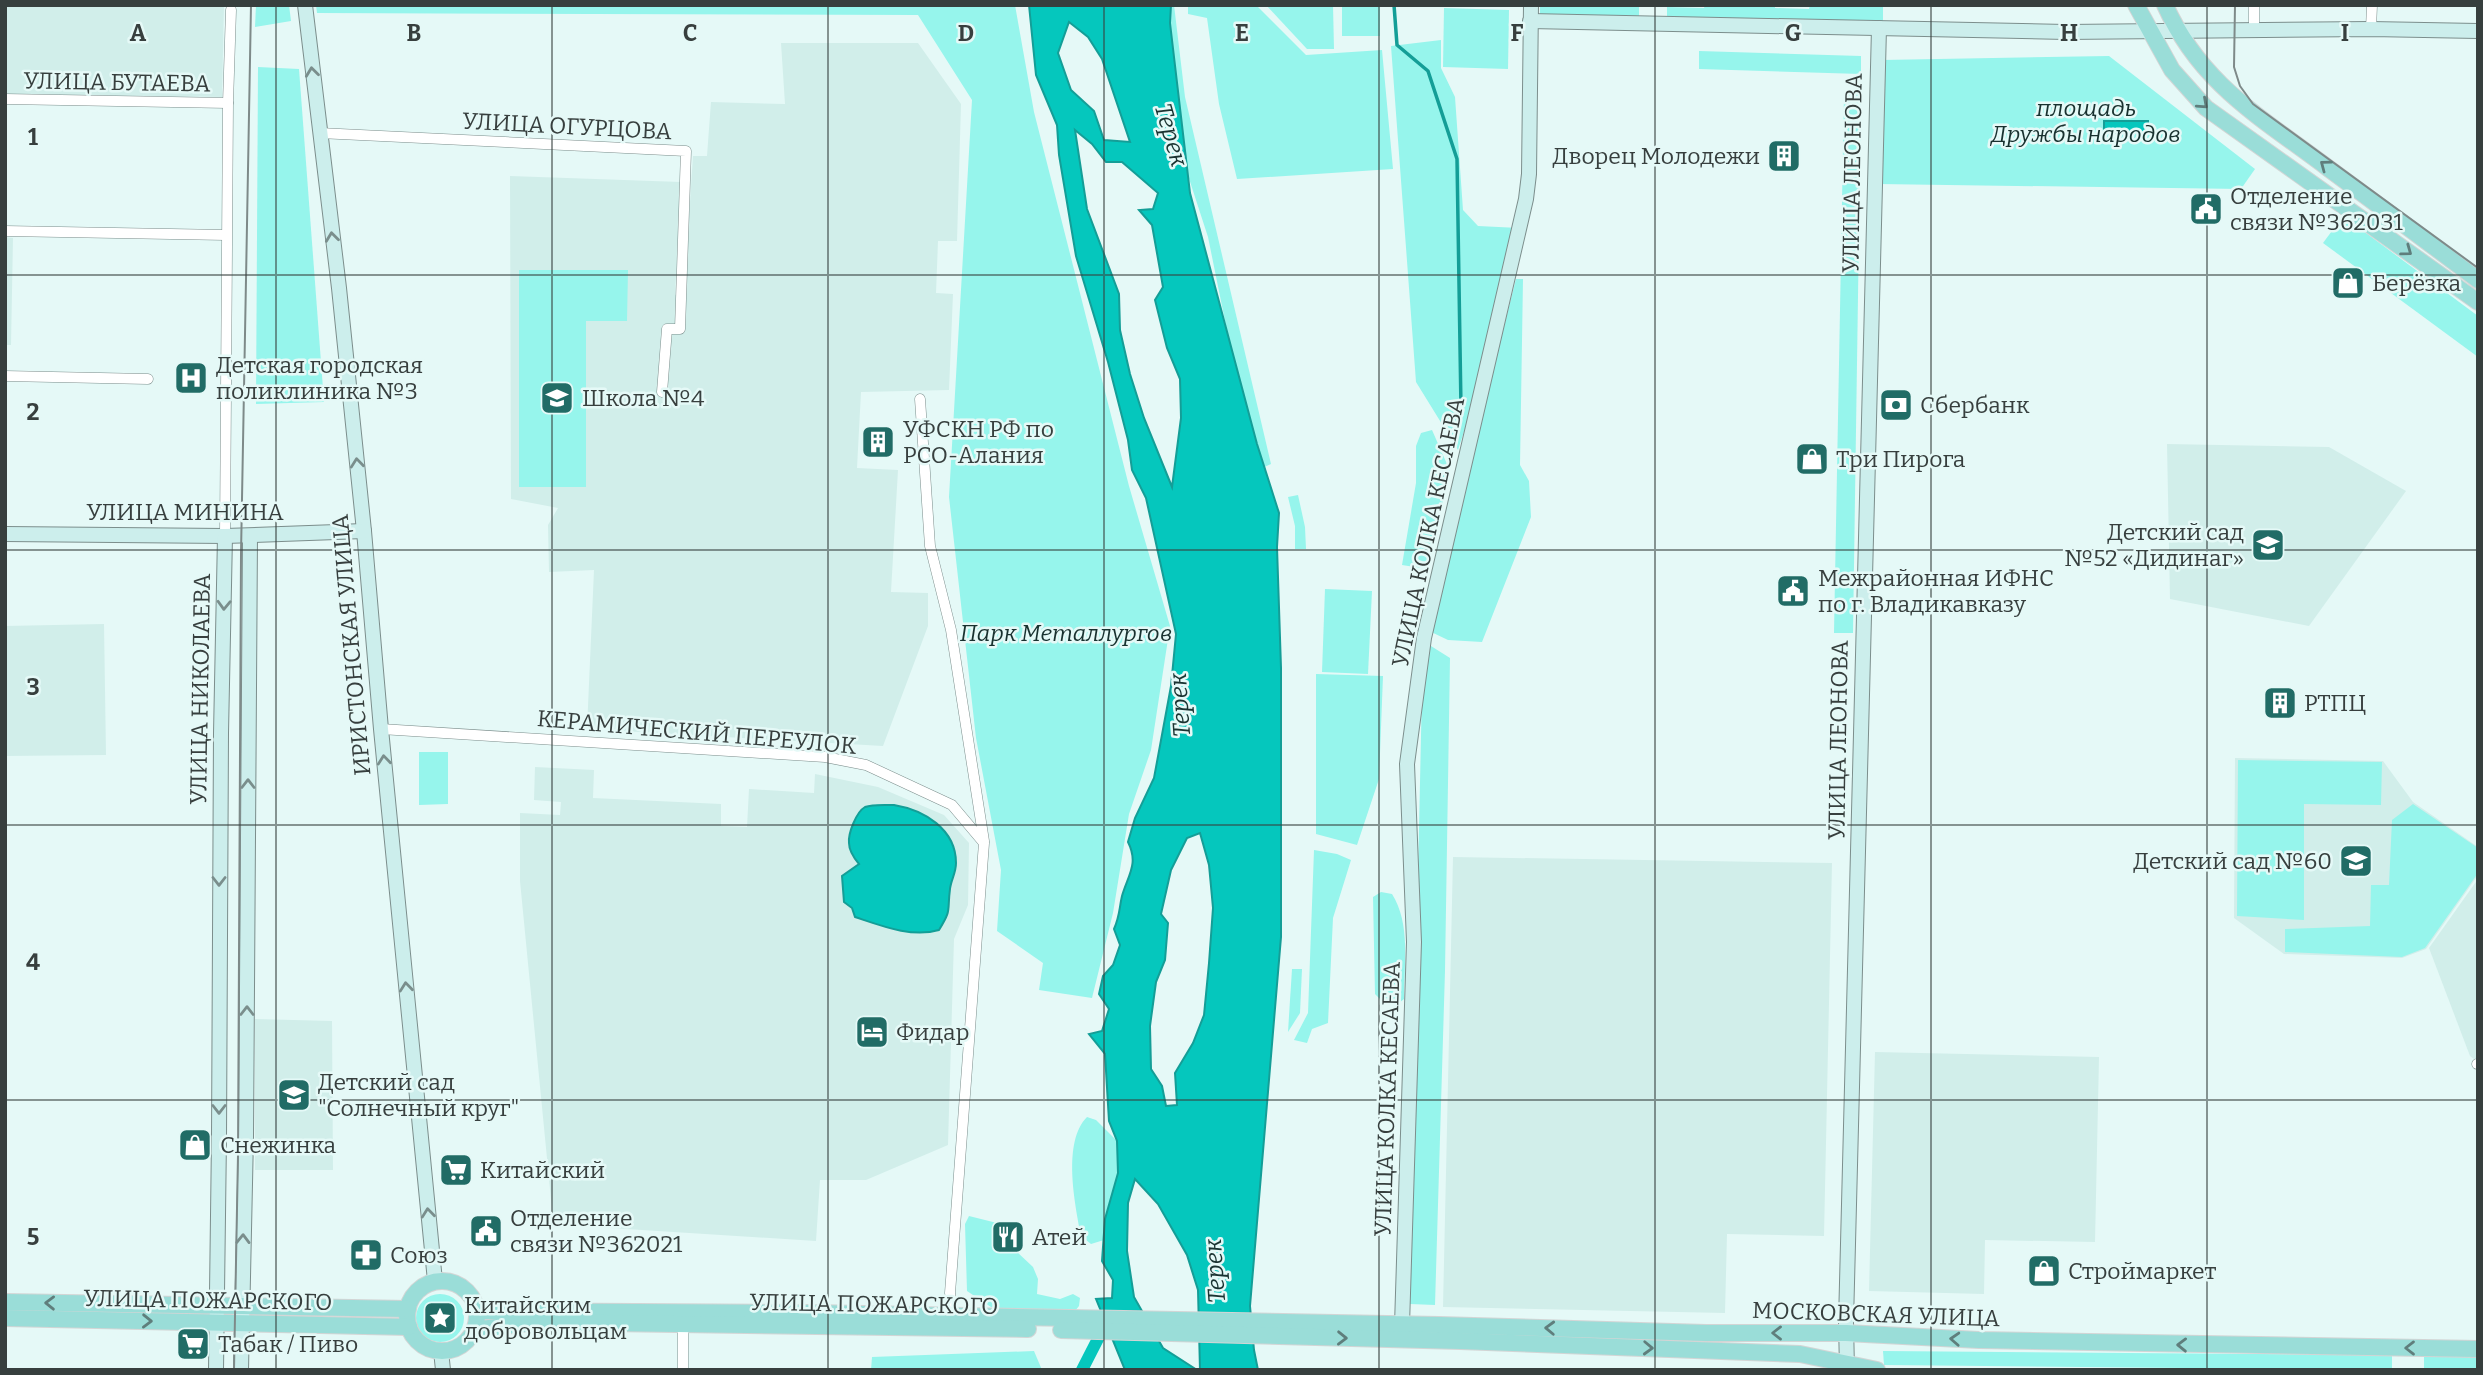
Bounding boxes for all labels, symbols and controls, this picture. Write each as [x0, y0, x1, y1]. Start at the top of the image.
text: A [130, 19, 147, 47]
text: B [407, 19, 421, 47]
text: C [683, 19, 697, 47]
text: D [958, 19, 974, 47]
text: E [1235, 19, 1249, 47]
text: F [1511, 19, 1524, 47]
text: G [1785, 19, 1802, 47]
text: H [2060, 19, 2078, 47]
text: I [2341, 19, 2349, 47]
street label: УЛИЦА БУТАЕВА [23, 66, 211, 98]
one-way arrow [304, 66, 319, 78]
street label: УЛИЦА ЛЕОНОВА [1836, 72, 1868, 273]
park label: площадь Дружбы народов [1989, 94, 2181, 148]
one-way arrow [2195, 96, 2208, 108]
water label: Терек [1149, 100, 1193, 170]
street label: УЛИЦА ОГУРЦОВА [462, 107, 673, 146]
text: 1 [28, 123, 38, 151]
building icon: Дворец Молодежи [1765, 137, 1803, 175]
place label: Дворец Молодежи [1553, 142, 1760, 170]
one-way arrow [2320, 161, 2333, 174]
place label: Отделение связи №362031 [2230, 182, 2404, 236]
public building icon: Отделение связи №362031 [2187, 190, 2225, 228]
one-way arrow [325, 231, 340, 243]
one-way arrow [2399, 243, 2412, 255]
shop icon: Берёзка [2329, 264, 2367, 302]
place label: Берёзка [2372, 269, 2462, 297]
place label: Детская городская поликлиника №3 [216, 351, 423, 405]
hospital icon: Детская городская поликлиника №3 [172, 359, 210, 397]
school or university icon: Школа №4 [538, 379, 576, 417]
place label: Школа №4 [582, 384, 705, 412]
bank icon: Сбербанк [1877, 386, 1915, 424]
place label: Сбербанк [1920, 391, 2030, 419]
street label: УЛИЦА КОЛКА КЕСАЕВА [1386, 394, 1470, 669]
text: 2 [27, 398, 40, 426]
place label: УФСКН РФ по РСО-Алания [903, 415, 1054, 469]
building icon: УФСКН РФ по РСО-Алания [859, 423, 897, 461]
shop icon: Три Пирога [1793, 440, 1831, 478]
place label: Три Пирога [1836, 445, 1966, 473]
one-way arrow [350, 457, 365, 468]
street label: УЛИЦА МИНИНА [87, 498, 284, 526]
street label: ИРИСТОНСКАЯ УЛИЦА [326, 513, 376, 777]
place label: Детский сад №52 «Дидинаг» [2064, 518, 2244, 572]
school or university icon: Детский сад №52 «Дидинаг» [2249, 526, 2287, 564]
place label: Межрайонная ИФНС по г. Владикавказу [1818, 564, 2054, 618]
public building icon: Межрайонная ИФНС по г. Владикавказу [1774, 572, 1812, 610]
street label: УЛИЦА НИКОЛАЕВА [184, 573, 216, 805]
one-way arrow [217, 599, 232, 610]
park label: Парк Металлургов [960, 619, 1172, 647]
street label: УЛИЦА ЛЕОНОВА [1822, 639, 1854, 840]
water label: Терек [1164, 671, 1196, 738]
text: 3 [26, 673, 40, 701]
building icon: РТПЦ [2261, 684, 2299, 722]
place label: РТПЦ [2304, 689, 2366, 717]
street label: КЕРАМИЧЕСКИЙ ПЕРЕУЛОК [536, 704, 858, 760]
one-way arrow [377, 755, 392, 766]
one-way arrow [240, 778, 256, 789]
school or university icon: Детский сад №60 [2337, 842, 2375, 880]
place label: Детский сад №60 [2133, 847, 2332, 875]
one-way arrow [211, 876, 227, 887]
text: 4 [26, 948, 40, 976]
street label: УЛИЦА КОЛКА КЕСАЕВА [1368, 960, 1406, 1237]
one-way arrow [399, 981, 414, 992]
one-way arrow [239, 1006, 254, 1017]
hotel icon: Фидар [853, 1013, 891, 1051]
place label: Фидар [896, 1018, 969, 1046]
place label: Детский сад "Солнечный круг" [318, 1068, 519, 1122]
school or university icon: Детский сад "Солнечный круг" [275, 1076, 313, 1114]
one-way arrow [211, 1104, 227, 1114]
shop icon: Снежинка [176, 1126, 214, 1164]
place label: Снежинка [220, 1131, 337, 1159]
supermarket icon: Китайский [437, 1151, 475, 1189]
place label: Китайский [480, 1156, 605, 1184]
place label: Отделение связи №362021 [510, 1204, 683, 1258]
one-way arrow [421, 1207, 436, 1218]
public building icon: Отделение связи №362021 [467, 1212, 505, 1250]
restaurant icon: Атей [989, 1218, 1027, 1256]
text: 5 [27, 1223, 39, 1251]
place label: Атей [1032, 1223, 1087, 1251]
one-way arrow [236, 1233, 251, 1244]
pharmacy icon: Союз [347, 1236, 385, 1274]
water label: Терек [1199, 1237, 1231, 1304]
place label: Союз [390, 1241, 448, 1269]
shop icon: Строймаркет [2025, 1252, 2063, 1290]
place label: Строймаркет [2068, 1257, 2217, 1285]
street label: УЛИЦА ПОЖАРСКОГО [84, 1284, 332, 1316]
street label: УЛИЦА ПОЖАРСКОГО [750, 1288, 998, 1320]
place label: Китайским добровольцам [464, 1291, 627, 1345]
one-way arrow [44, 1295, 55, 1310]
street label: МОСКОВСКАЯ УЛИЦА [1752, 1296, 2001, 1332]
place icon: Китайским добровольцам [421, 1299, 459, 1337]
one-way arrow [142, 1313, 153, 1328]
one-way arrow [1544, 1320, 1555, 1336]
supermarket icon: Табак / Пиво [174, 1325, 212, 1363]
one-way arrow [1772, 1325, 1782, 1341]
place label: Табак / Пиво [218, 1330, 358, 1358]
one-way arrow [1337, 1330, 1347, 1346]
one-way arrow [1949, 1331, 1960, 1346]
one-way arrow [2176, 1337, 2187, 1352]
one-way arrow [1642, 1340, 1653, 1355]
one-way arrow [2404, 1340, 2414, 1356]

